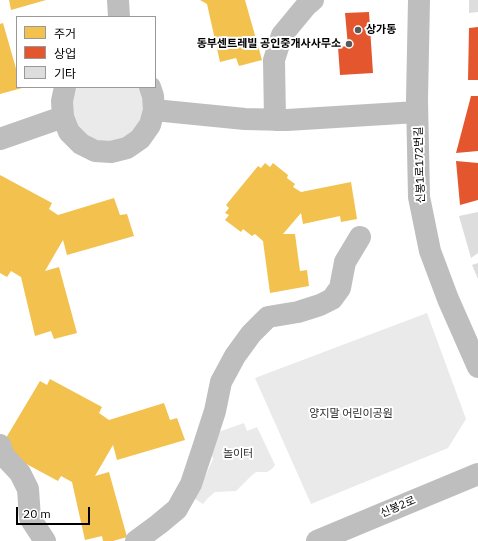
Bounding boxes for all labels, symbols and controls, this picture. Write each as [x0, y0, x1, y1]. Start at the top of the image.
legend [16, 16, 156, 88]
place label: 상가동 [366, 23, 396, 37]
marker: 상가동 [353, 25, 363, 35]
text: 주거 [54, 26, 76, 41]
place label: 동부센트레빌 공인중개사사무소 [197, 37, 341, 51]
marker: 동부센트레빌 공인중개사사무소 [344, 39, 354, 49]
text: 상업 [54, 46, 76, 61]
text: 기타 [54, 66, 76, 81]
street label: 신봉1로172번길 [412, 126, 428, 204]
park label: 양지말 어린이공원 [309, 407, 393, 421]
park label: 놀이터 [223, 447, 253, 461]
street label: 신봉2로 [378, 494, 418, 520]
scale bar [18, 499, 92, 525]
text: 20 m [23, 506, 51, 521]

